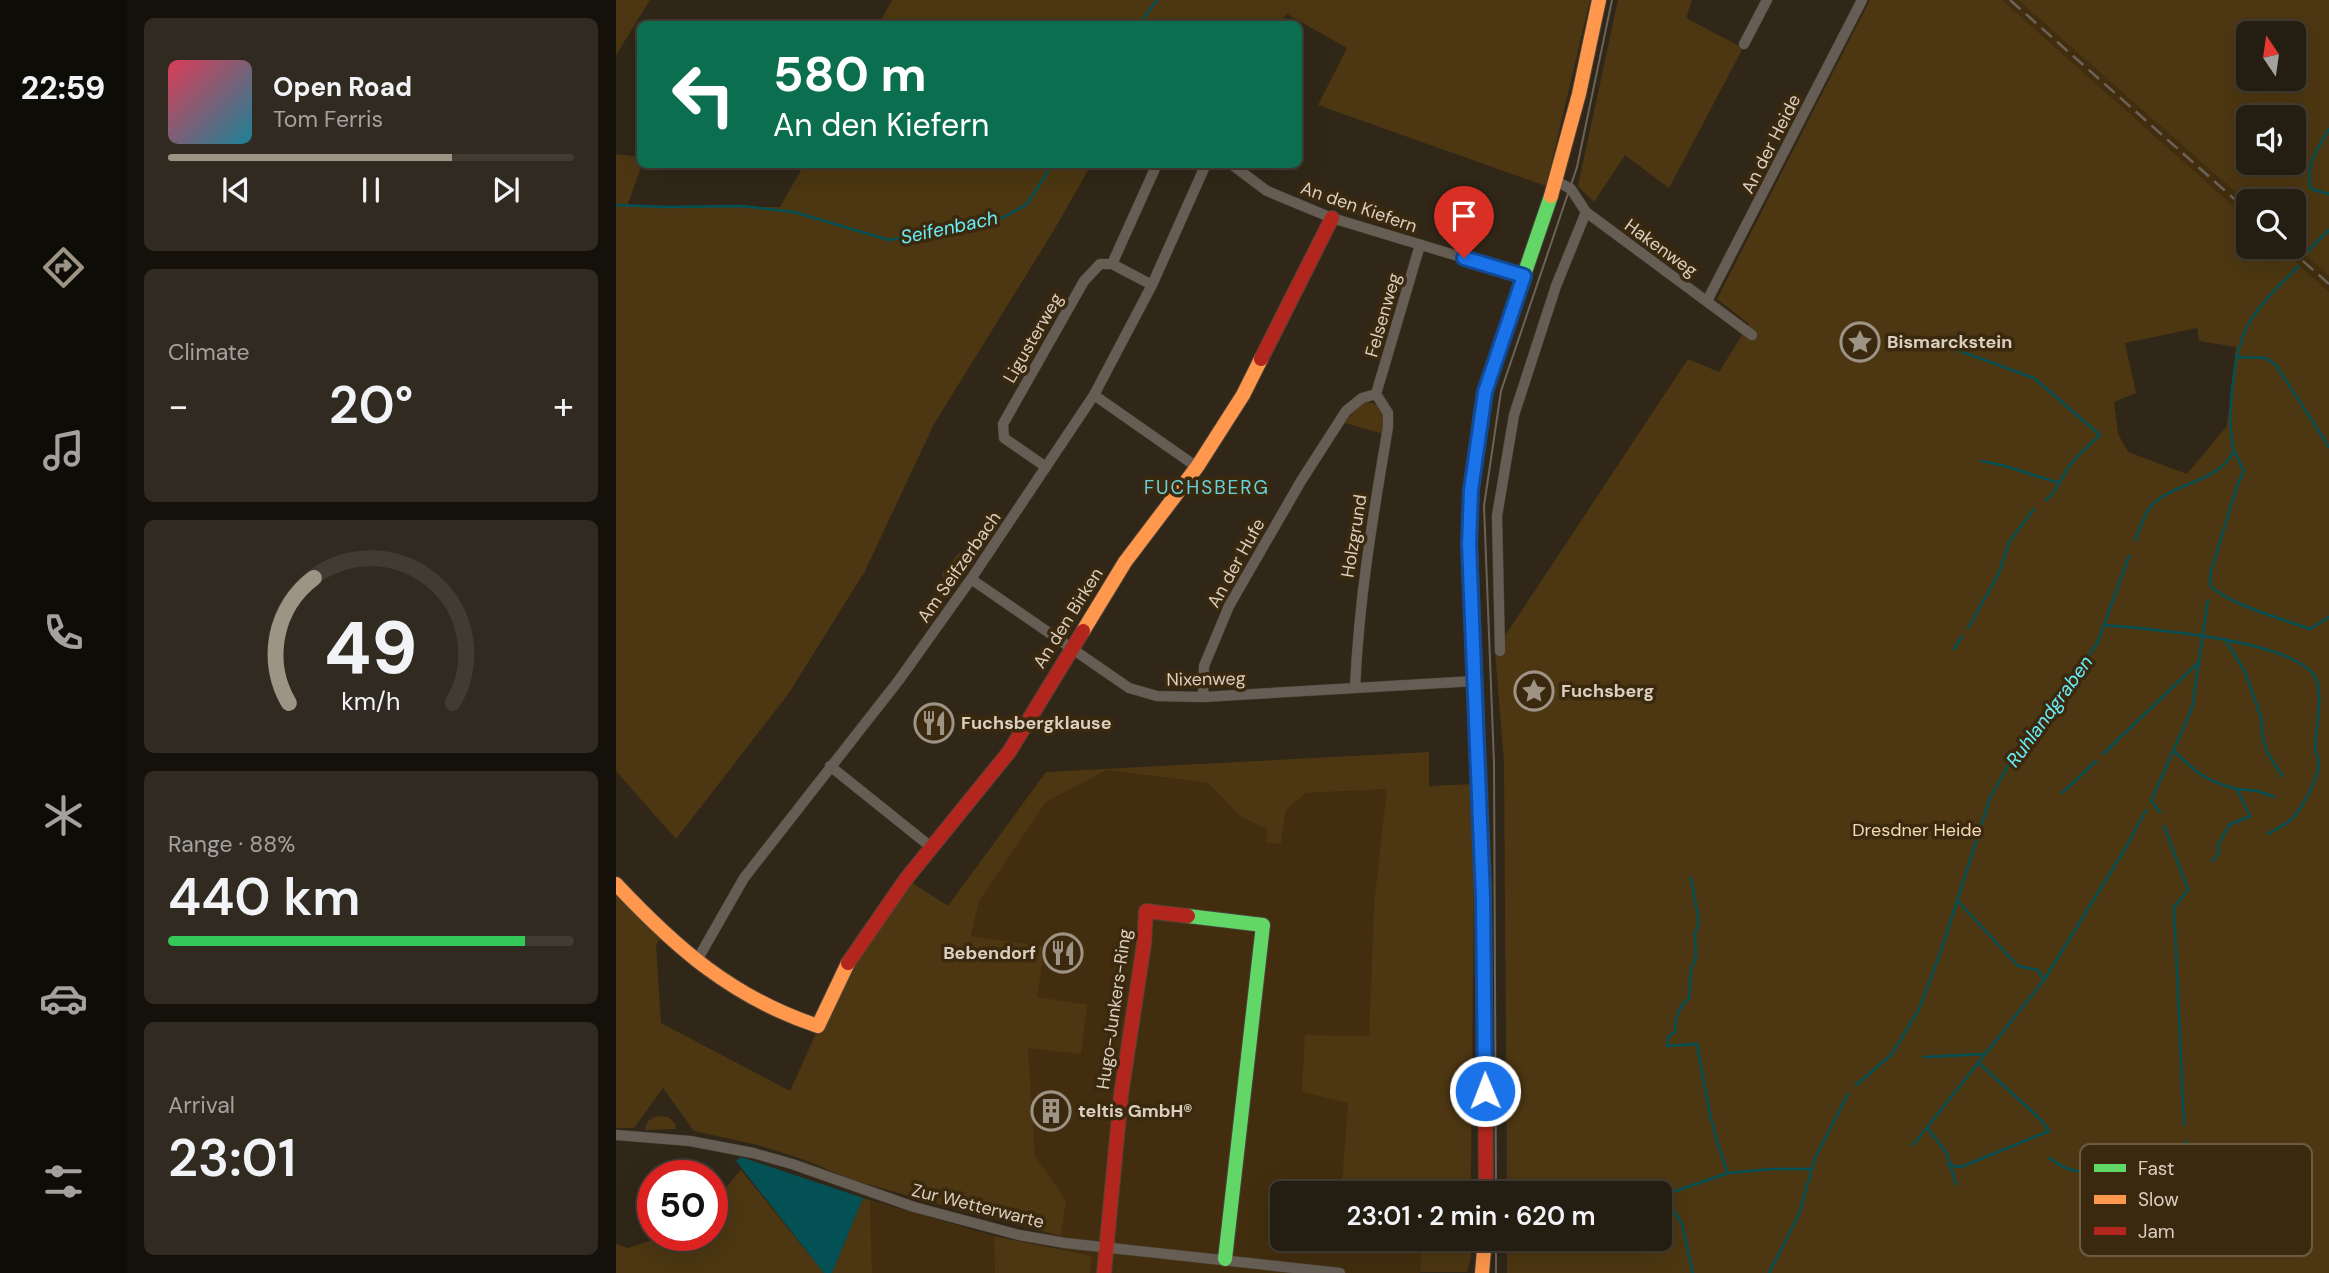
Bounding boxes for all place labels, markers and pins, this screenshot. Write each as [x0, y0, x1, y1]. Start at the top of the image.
pin [1434, 186, 1494, 258]
place icon: Bismarckstein [1839, 321, 1881, 363]
place label: Bismarckstein [1887, 330, 2012, 354]
place icon: Fuchsberg [1513, 670, 1555, 712]
place label: Fuchsberg [1561, 679, 1654, 703]
restaurant icon: Fuchsbergklause [913, 702, 955, 744]
place label: Fuchsbergklause [961, 711, 1112, 735]
restaurant icon: Bebendorf [1042, 932, 1084, 974]
place label: Bebendorf [943, 941, 1036, 965]
building icon: teltis GmbH® [1030, 1090, 1072, 1132]
place label: teltis GmbH® [1078, 1099, 1193, 1123]

